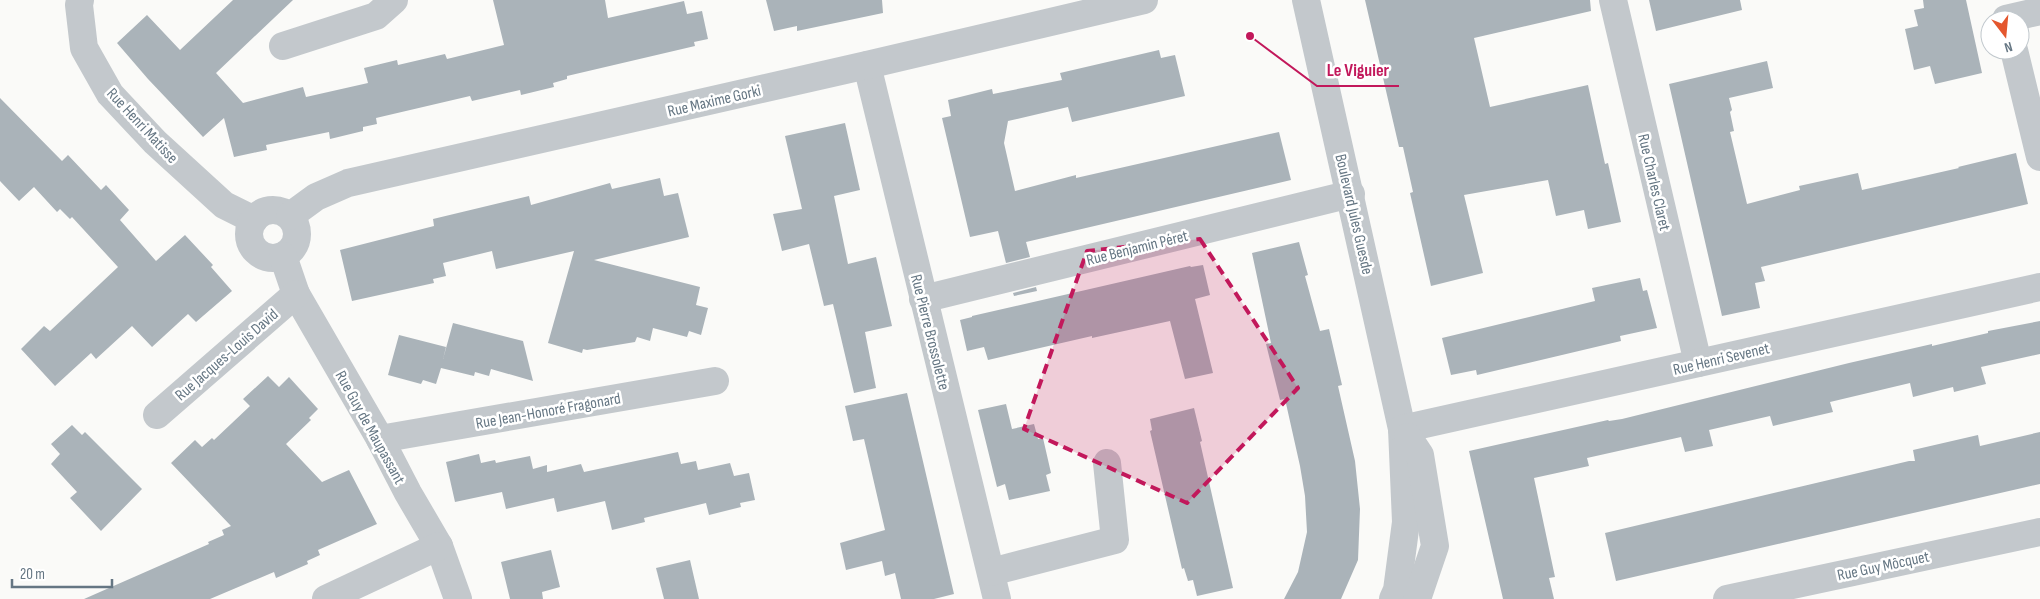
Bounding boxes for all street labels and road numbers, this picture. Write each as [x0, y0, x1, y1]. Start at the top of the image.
street label: Rue Maxime Gorki [666, 81, 763, 121]
street label: Rue Henri Matisse [102, 84, 182, 168]
street label: Rue Charles Claret [1633, 132, 1674, 233]
street label: Boulevard Jules Guesde [1330, 152, 1377, 276]
street label: Rue Benjamin Péret [1085, 227, 1190, 270]
street label: Rue Pierre Brossolette [906, 273, 953, 392]
street label: Rue Jacques-Louis David [172, 305, 282, 405]
street label: Rue Henri Sevenet [1671, 339, 1772, 380]
street label: Rue Guy de Maupassant [331, 368, 409, 488]
street label: Rue Jean-Honoré Fragonard [474, 389, 622, 434]
street label: Rue Guy Môcquet [1836, 547, 1931, 585]

